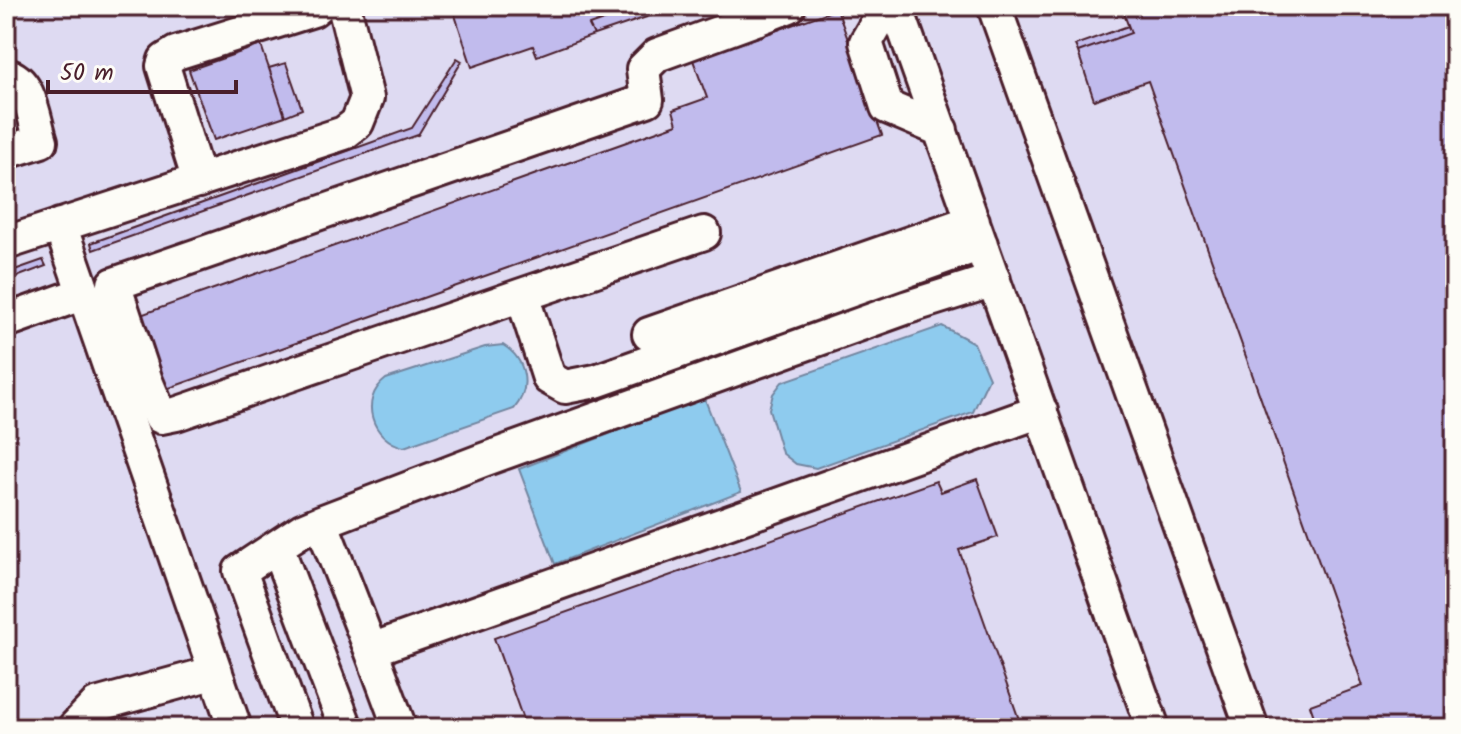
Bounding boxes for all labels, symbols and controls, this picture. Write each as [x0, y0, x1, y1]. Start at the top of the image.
scale bar [48, 44, 236, 94]
text: 50 m [60, 54, 114, 93]

